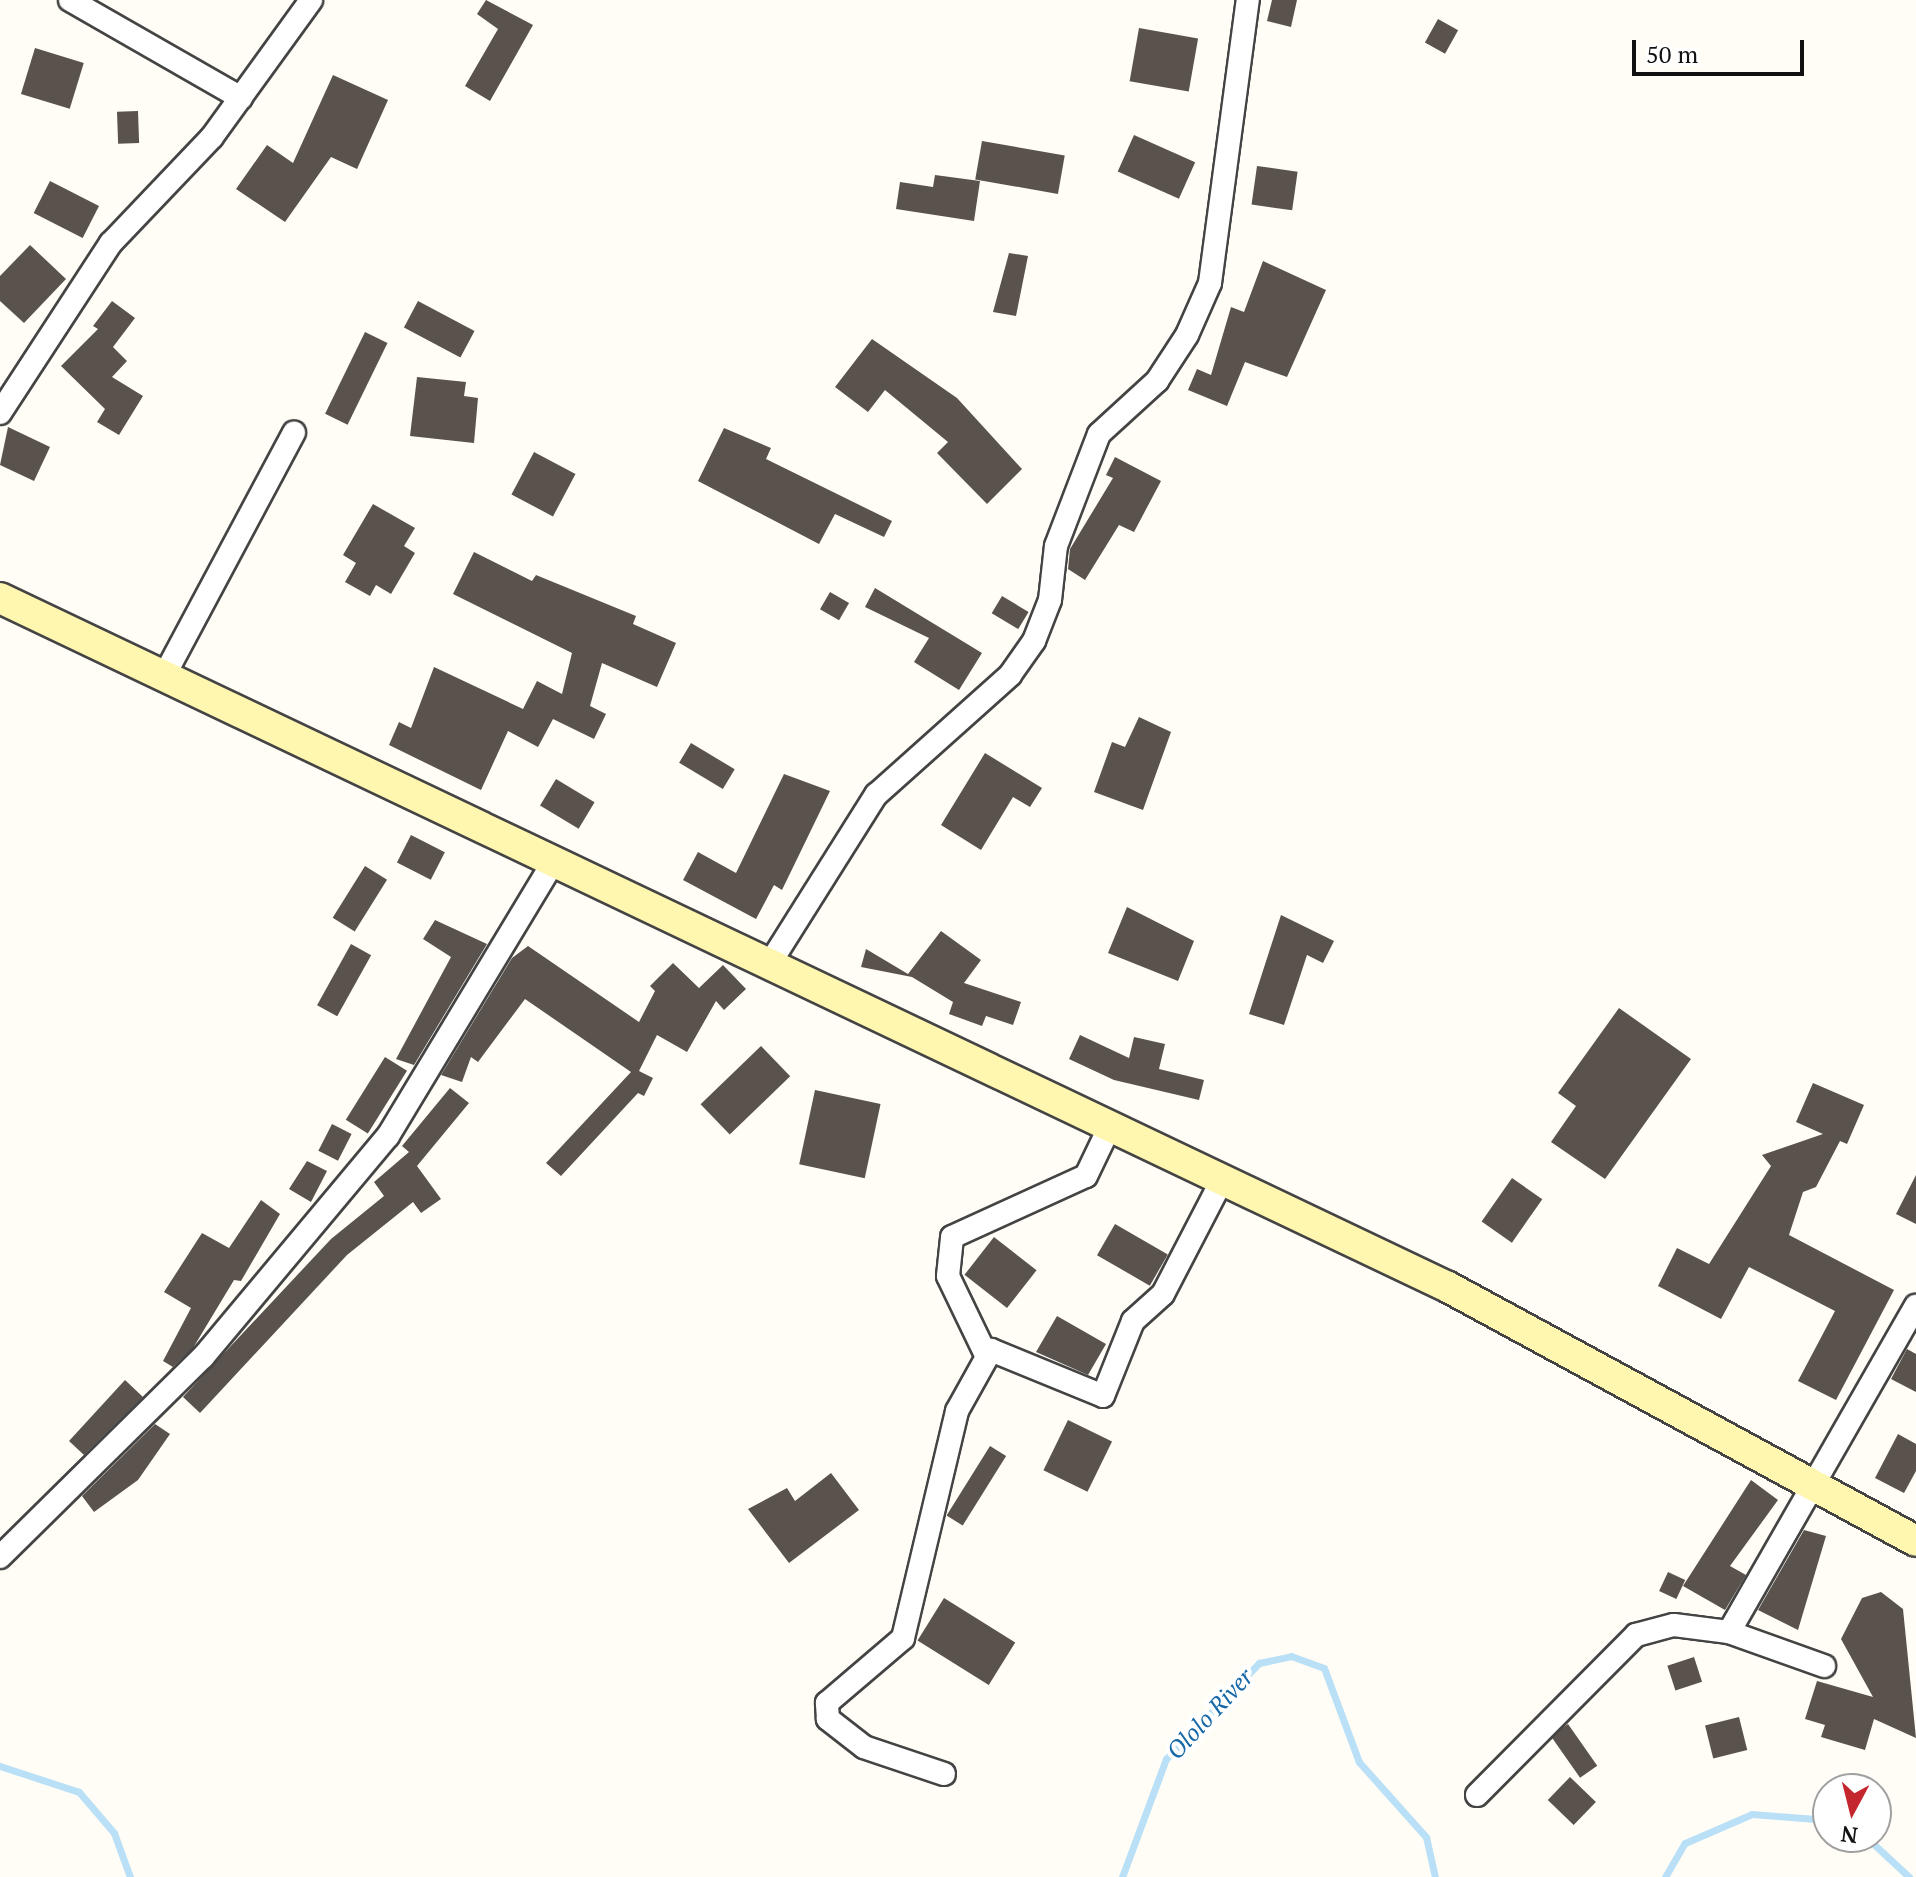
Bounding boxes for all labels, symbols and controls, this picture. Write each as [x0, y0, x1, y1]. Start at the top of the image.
scale bar [1636, 24, 1808, 74]
text: 50 m [1646, 38, 1698, 70]
water label: Ololo River [1161, 1663, 1259, 1765]
north arrow [1812, 1773, 1892, 1853]
text: N [1839, 1820, 1859, 1851]

